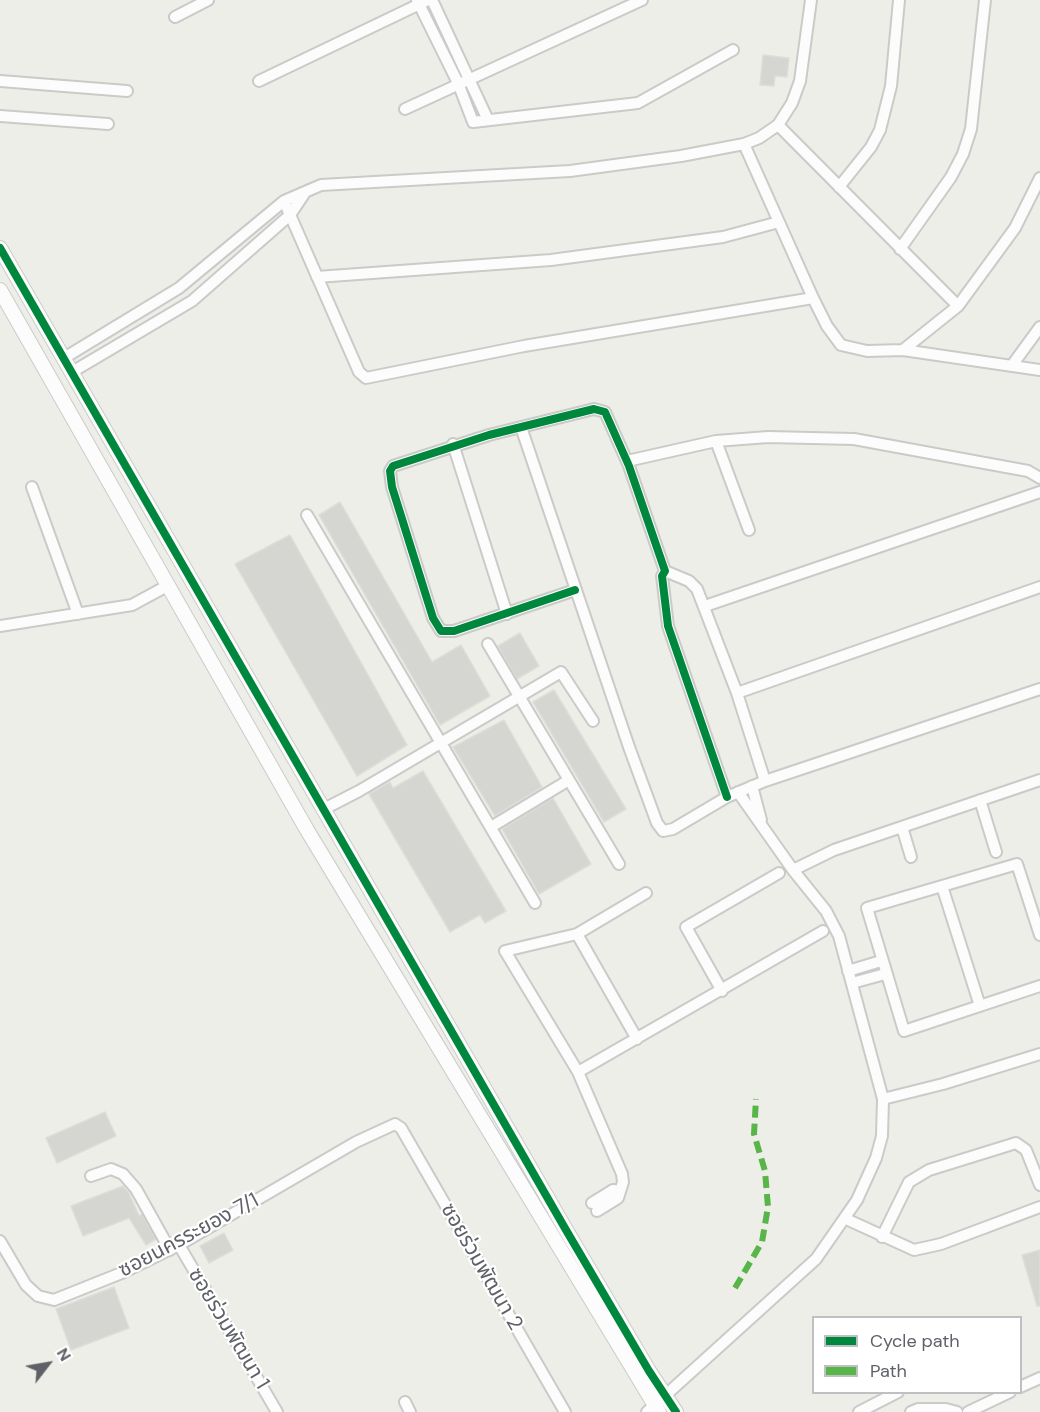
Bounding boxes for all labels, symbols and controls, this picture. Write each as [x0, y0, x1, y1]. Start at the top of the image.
street label: ซอยนครระยอง 7/1 [115, 1188, 263, 1284]
street label: ซอยร่วมพัฒนา 2 [435, 1199, 527, 1335]
street label: ซอยร่วมพัฒนา 1 [182, 1264, 274, 1394]
legend [812, 1316, 1022, 1394]
text: Cycle path [870, 1329, 960, 1353]
north arrow [18, 1334, 78, 1394]
text: N [52, 1344, 76, 1365]
text: Path [870, 1359, 907, 1383]

